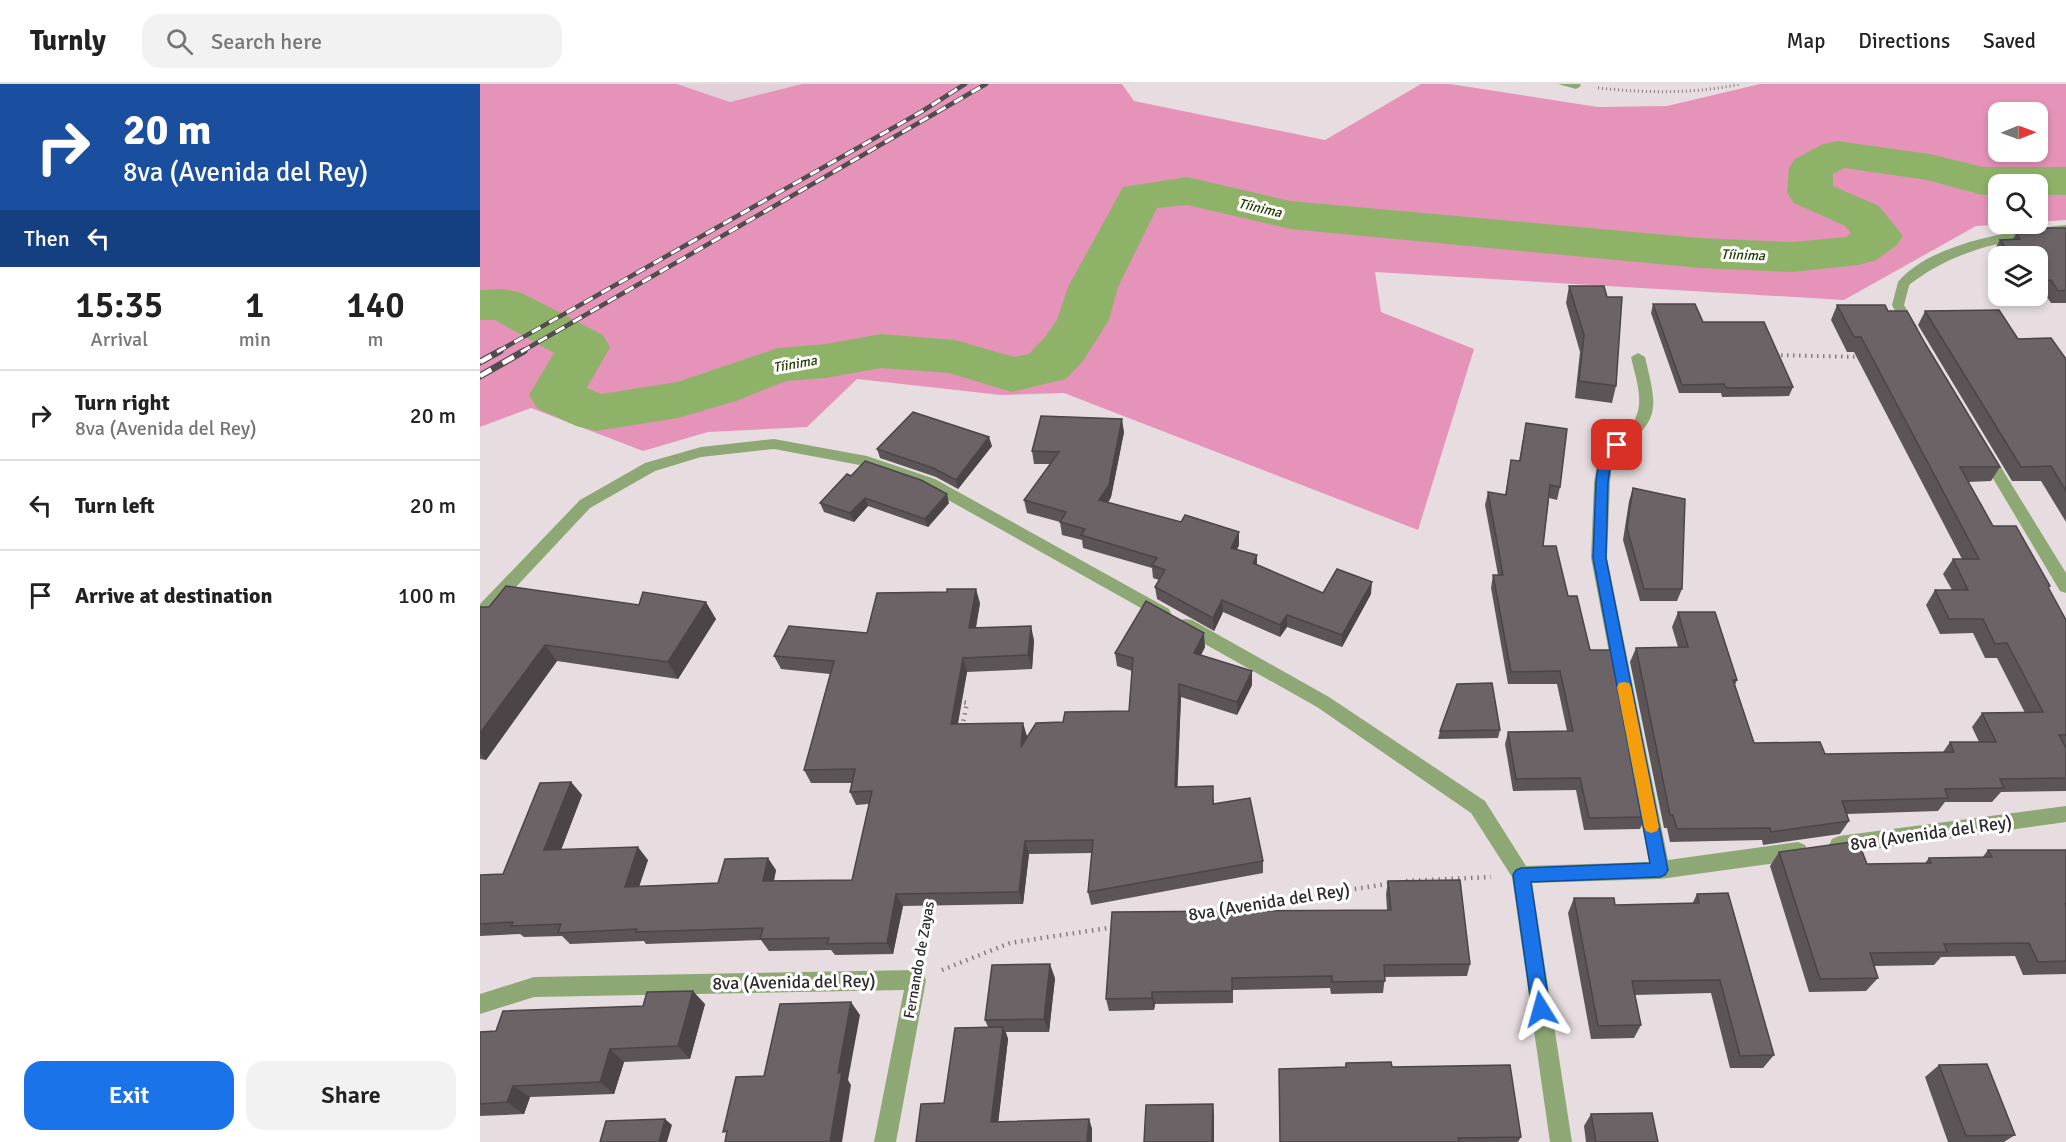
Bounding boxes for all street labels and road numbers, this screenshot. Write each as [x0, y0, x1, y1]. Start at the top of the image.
street label: 8va (Avenida del Rey) [1849, 811, 2013, 855]
street label: 8va (Avenida del Rey) [1187, 878, 1351, 926]
street label: Fernando de Zayas [900, 900, 938, 1020]
street label: 8va (Avenida del Rey) [712, 970, 876, 994]

